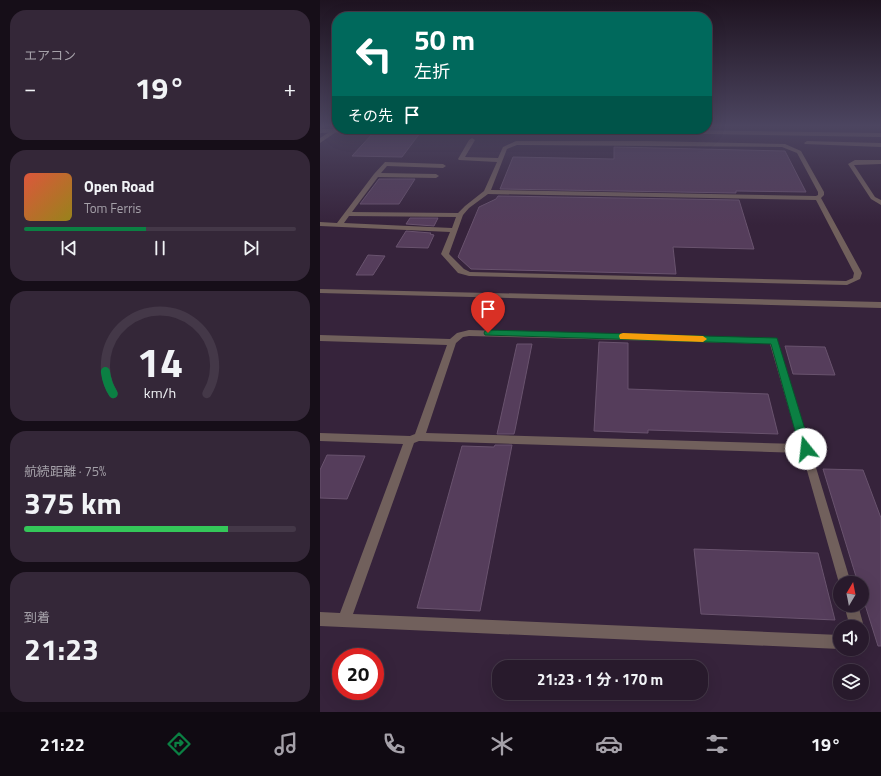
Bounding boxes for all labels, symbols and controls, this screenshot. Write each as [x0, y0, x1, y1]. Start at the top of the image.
text: 50 m [414, 18, 475, 61]
icon: left [348, 28, 400, 80]
text: エアコン [24, 45, 76, 65]
text: 左折 [414, 58, 450, 85]
text: 19° [135, 65, 185, 111]
text: − [24, 71, 36, 105]
text: + [284, 71, 296, 105]
text: その先 [348, 104, 393, 127]
icon: arrive [401, 104, 423, 126]
text: Open Road [84, 175, 154, 198]
text: Tom Ferris [84, 198, 141, 218]
icon: previous [58, 237, 80, 259]
icon: pause [149, 237, 171, 259]
icon: next [240, 237, 262, 259]
pin [471, 292, 505, 333]
icon: arrive [477, 298, 499, 320]
text: 14 [137, 330, 183, 393]
text: km/h [144, 382, 176, 404]
position arrow [785, 428, 827, 470]
text: 航続距離 · 75% [24, 461, 106, 481]
text: 375 km [24, 480, 122, 526]
north arrow [833, 576, 869, 612]
map controls [833, 576, 869, 700]
text: 到着 [24, 607, 50, 627]
button: sound [833, 620, 869, 656]
text: 21:23 [24, 626, 99, 672]
speed limit sign: 20 [332, 648, 384, 700]
button: layers [833, 664, 869, 700]
text: 21:23 · 1 分 · 170 m [537, 668, 663, 691]
icon: directions [165, 730, 193, 758]
icon: music [272, 730, 300, 758]
icon: phone [380, 730, 408, 758]
icon: climate [488, 730, 516, 758]
icon: car [595, 730, 623, 758]
icon: filters [703, 730, 731, 758]
text: 21:22 [40, 731, 85, 758]
text: 19° [811, 731, 841, 758]

